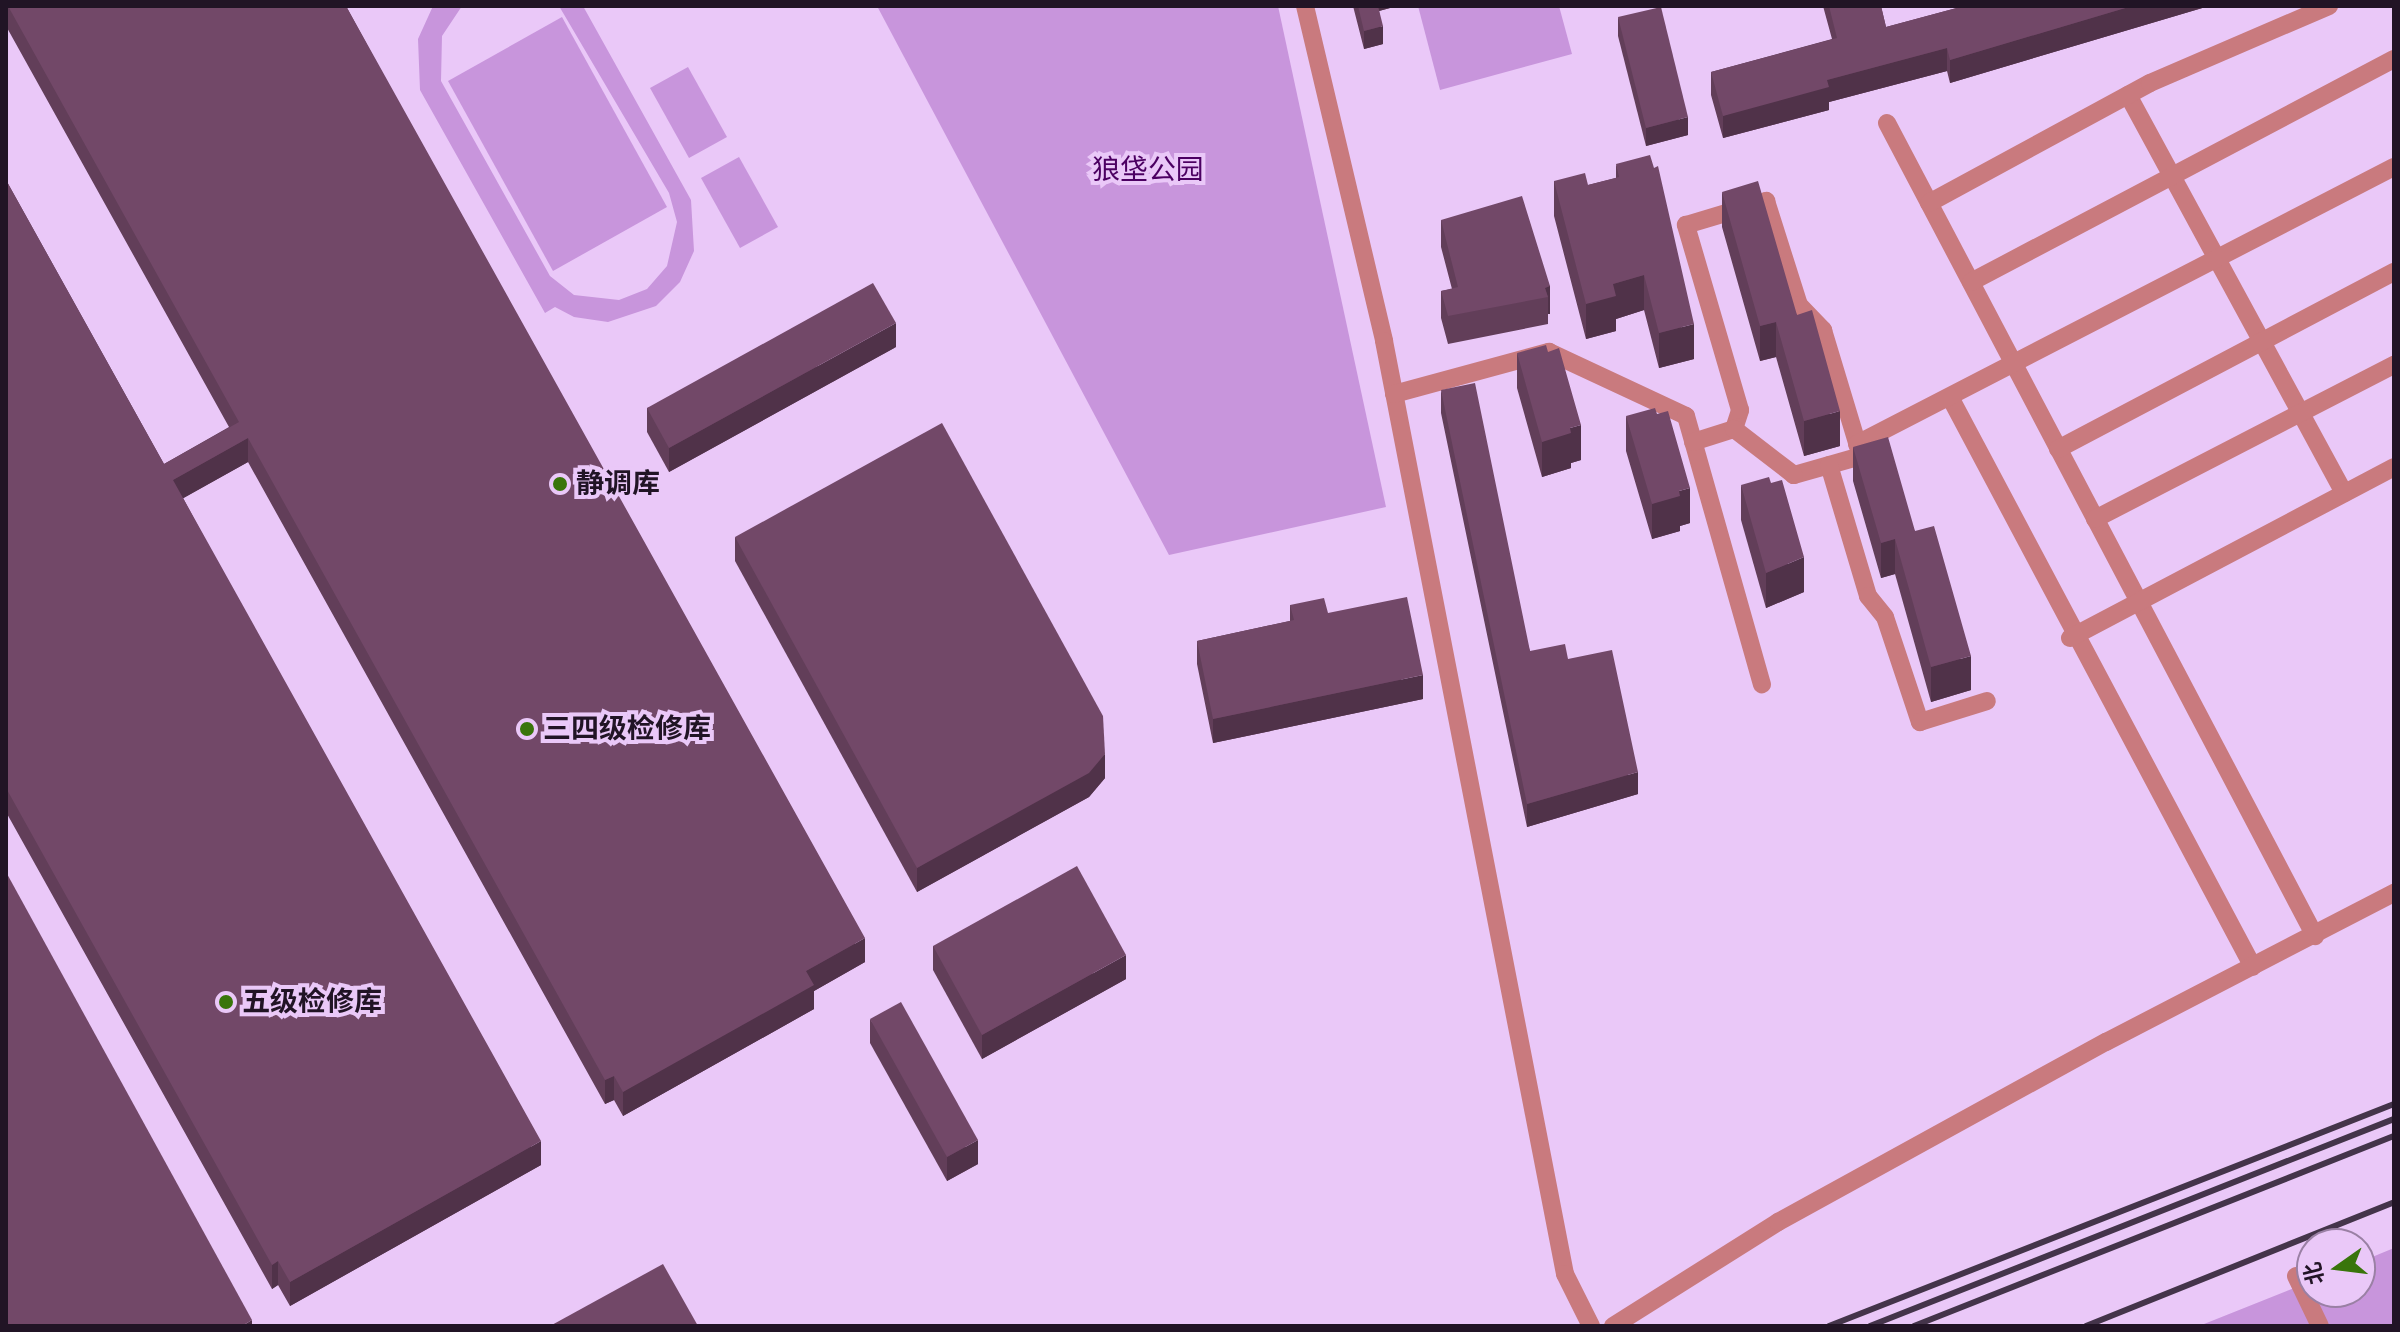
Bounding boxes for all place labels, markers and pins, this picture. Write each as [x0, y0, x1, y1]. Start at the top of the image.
place label: 静调库 [576, 467, 660, 501]
marker: 静调库 [551, 475, 569, 493]
place label: 三四级检修库 [543, 712, 711, 746]
marker: 三四级检修库 [518, 720, 536, 738]
place label: 五级检修库 [242, 985, 382, 1019]
marker: 五级检修库 [217, 993, 235, 1011]

